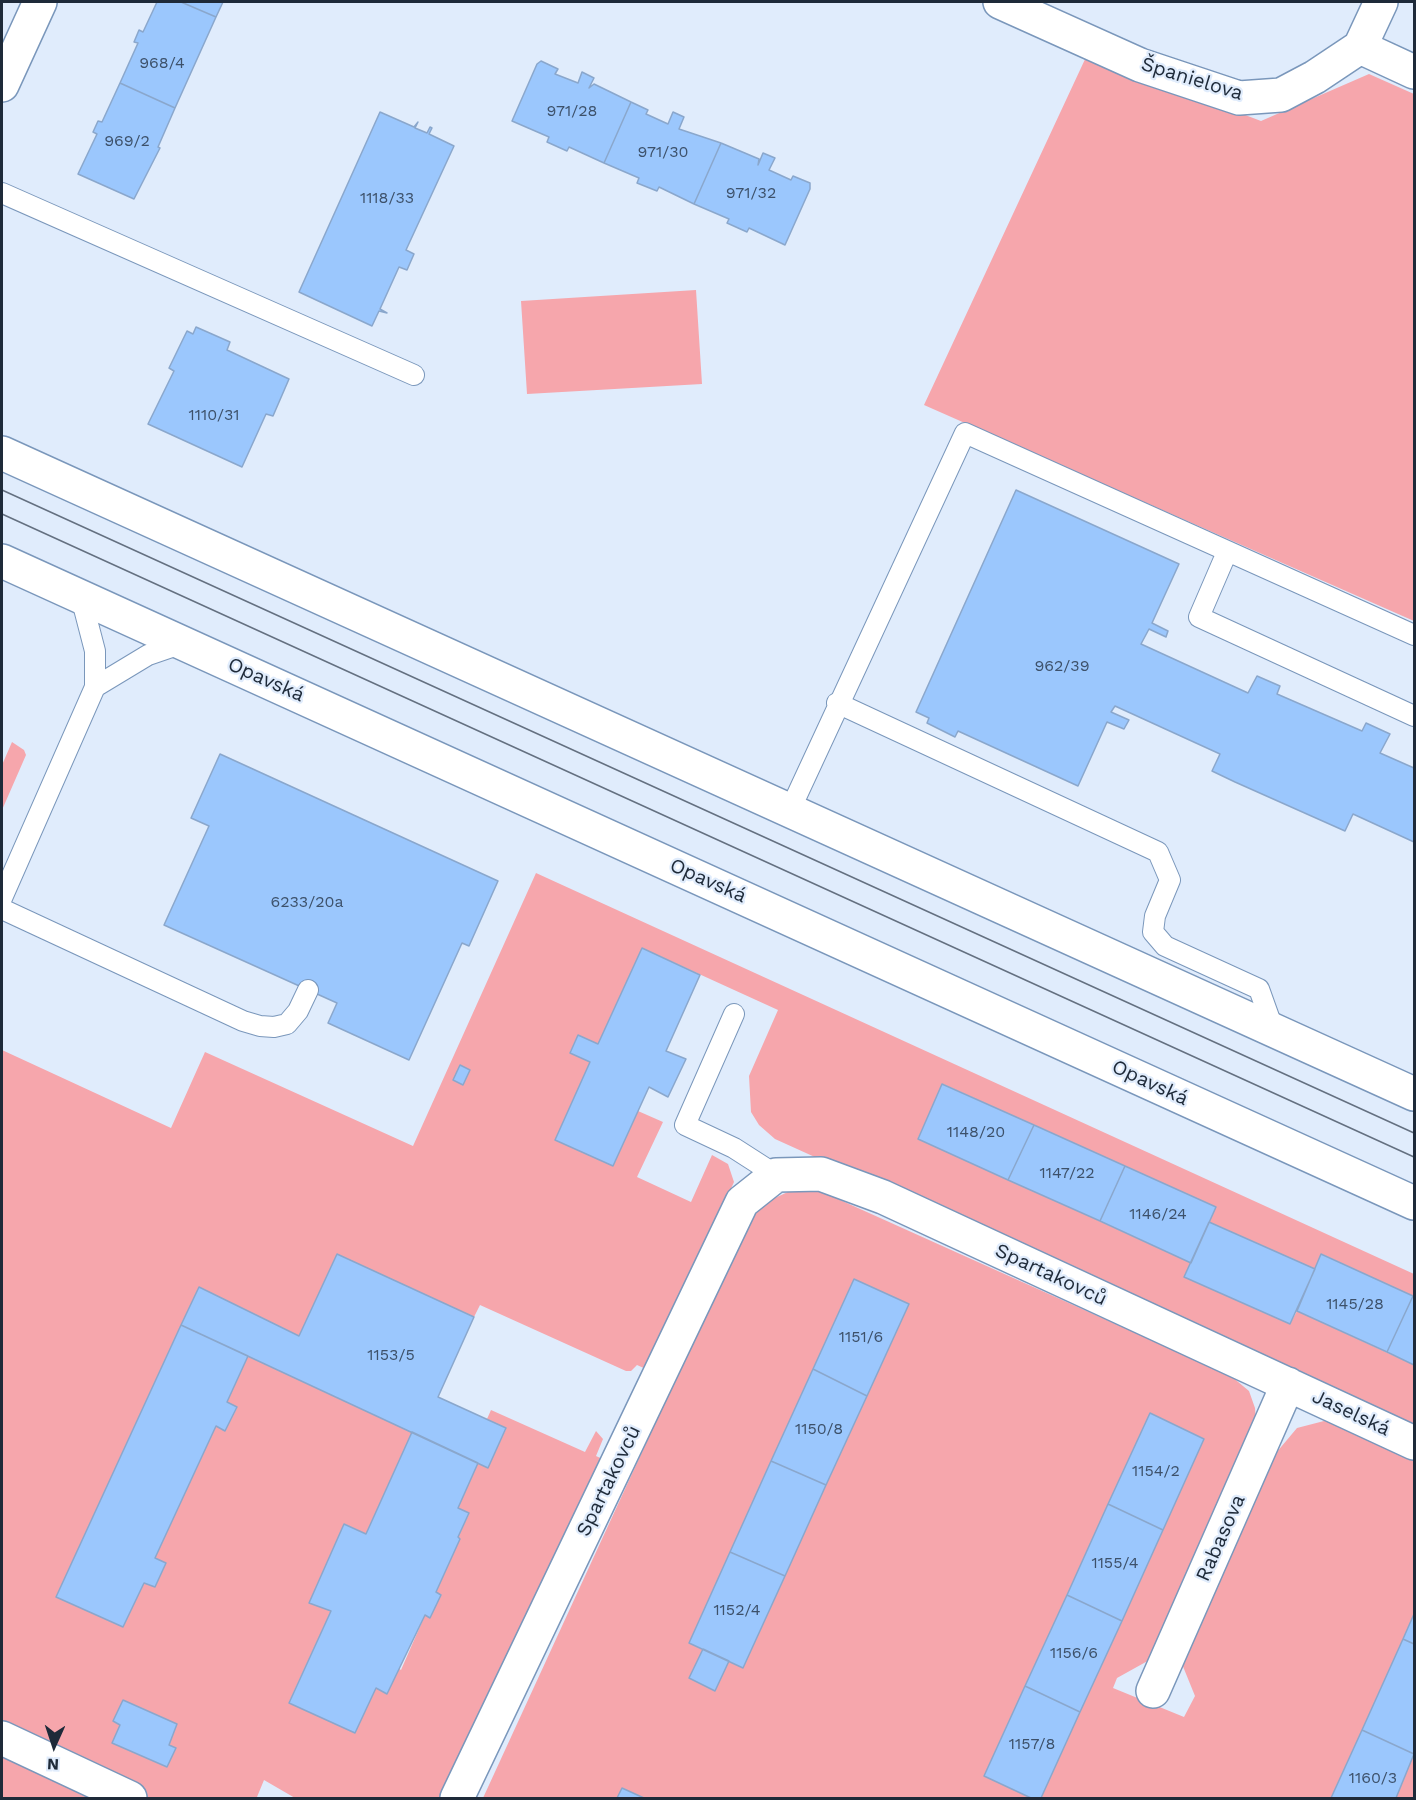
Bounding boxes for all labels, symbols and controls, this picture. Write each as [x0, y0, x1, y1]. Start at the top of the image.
street label: Španielova [1138, 52, 1246, 106]
house number: 968/4 [139, 53, 185, 73]
house number: 971/28 [547, 101, 597, 121]
house number: 969/2 [104, 131, 150, 151]
house number: 971/30 [637, 142, 689, 162]
house number: 971/32 [726, 183, 776, 203]
house number: 1118/33 [360, 188, 414, 208]
house number: 1110/31 [188, 405, 240, 425]
street label: Opavská [224, 652, 308, 708]
house number: 962/39 [1034, 656, 1090, 676]
street label: Opavská [666, 853, 750, 909]
house number: 6233/20a [270, 892, 344, 912]
street label: Opavská [1108, 1055, 1192, 1111]
house number: 1148/20 [947, 1122, 1005, 1142]
house number: 1147/22 [1039, 1163, 1095, 1183]
house number: 1146/24 [1129, 1204, 1187, 1224]
street label: Spartakovců [991, 1239, 1111, 1311]
house number: 1145/28 [1326, 1294, 1384, 1314]
house number: 1151/6 [839, 1327, 883, 1347]
house number: 1153/5 [367, 1345, 415, 1365]
street label: Jaselská [1308, 1384, 1394, 1442]
house number: 1150/8 [795, 1419, 843, 1439]
street label: Spartakovců [572, 1421, 646, 1541]
house number: 1154/2 [1132, 1461, 1180, 1481]
street label: Rabasova [1191, 1491, 1251, 1585]
house number: 1155/4 [1091, 1553, 1139, 1573]
house number: 1152/4 [713, 1600, 761, 1620]
house number: 1156/6 [1050, 1643, 1098, 1663]
north arrow [24, 1716, 84, 1776]
house number: 1157/8 [1009, 1734, 1055, 1754]
text: N [47, 1755, 59, 1774]
house number: 1160/3 [1349, 1768, 1397, 1788]

